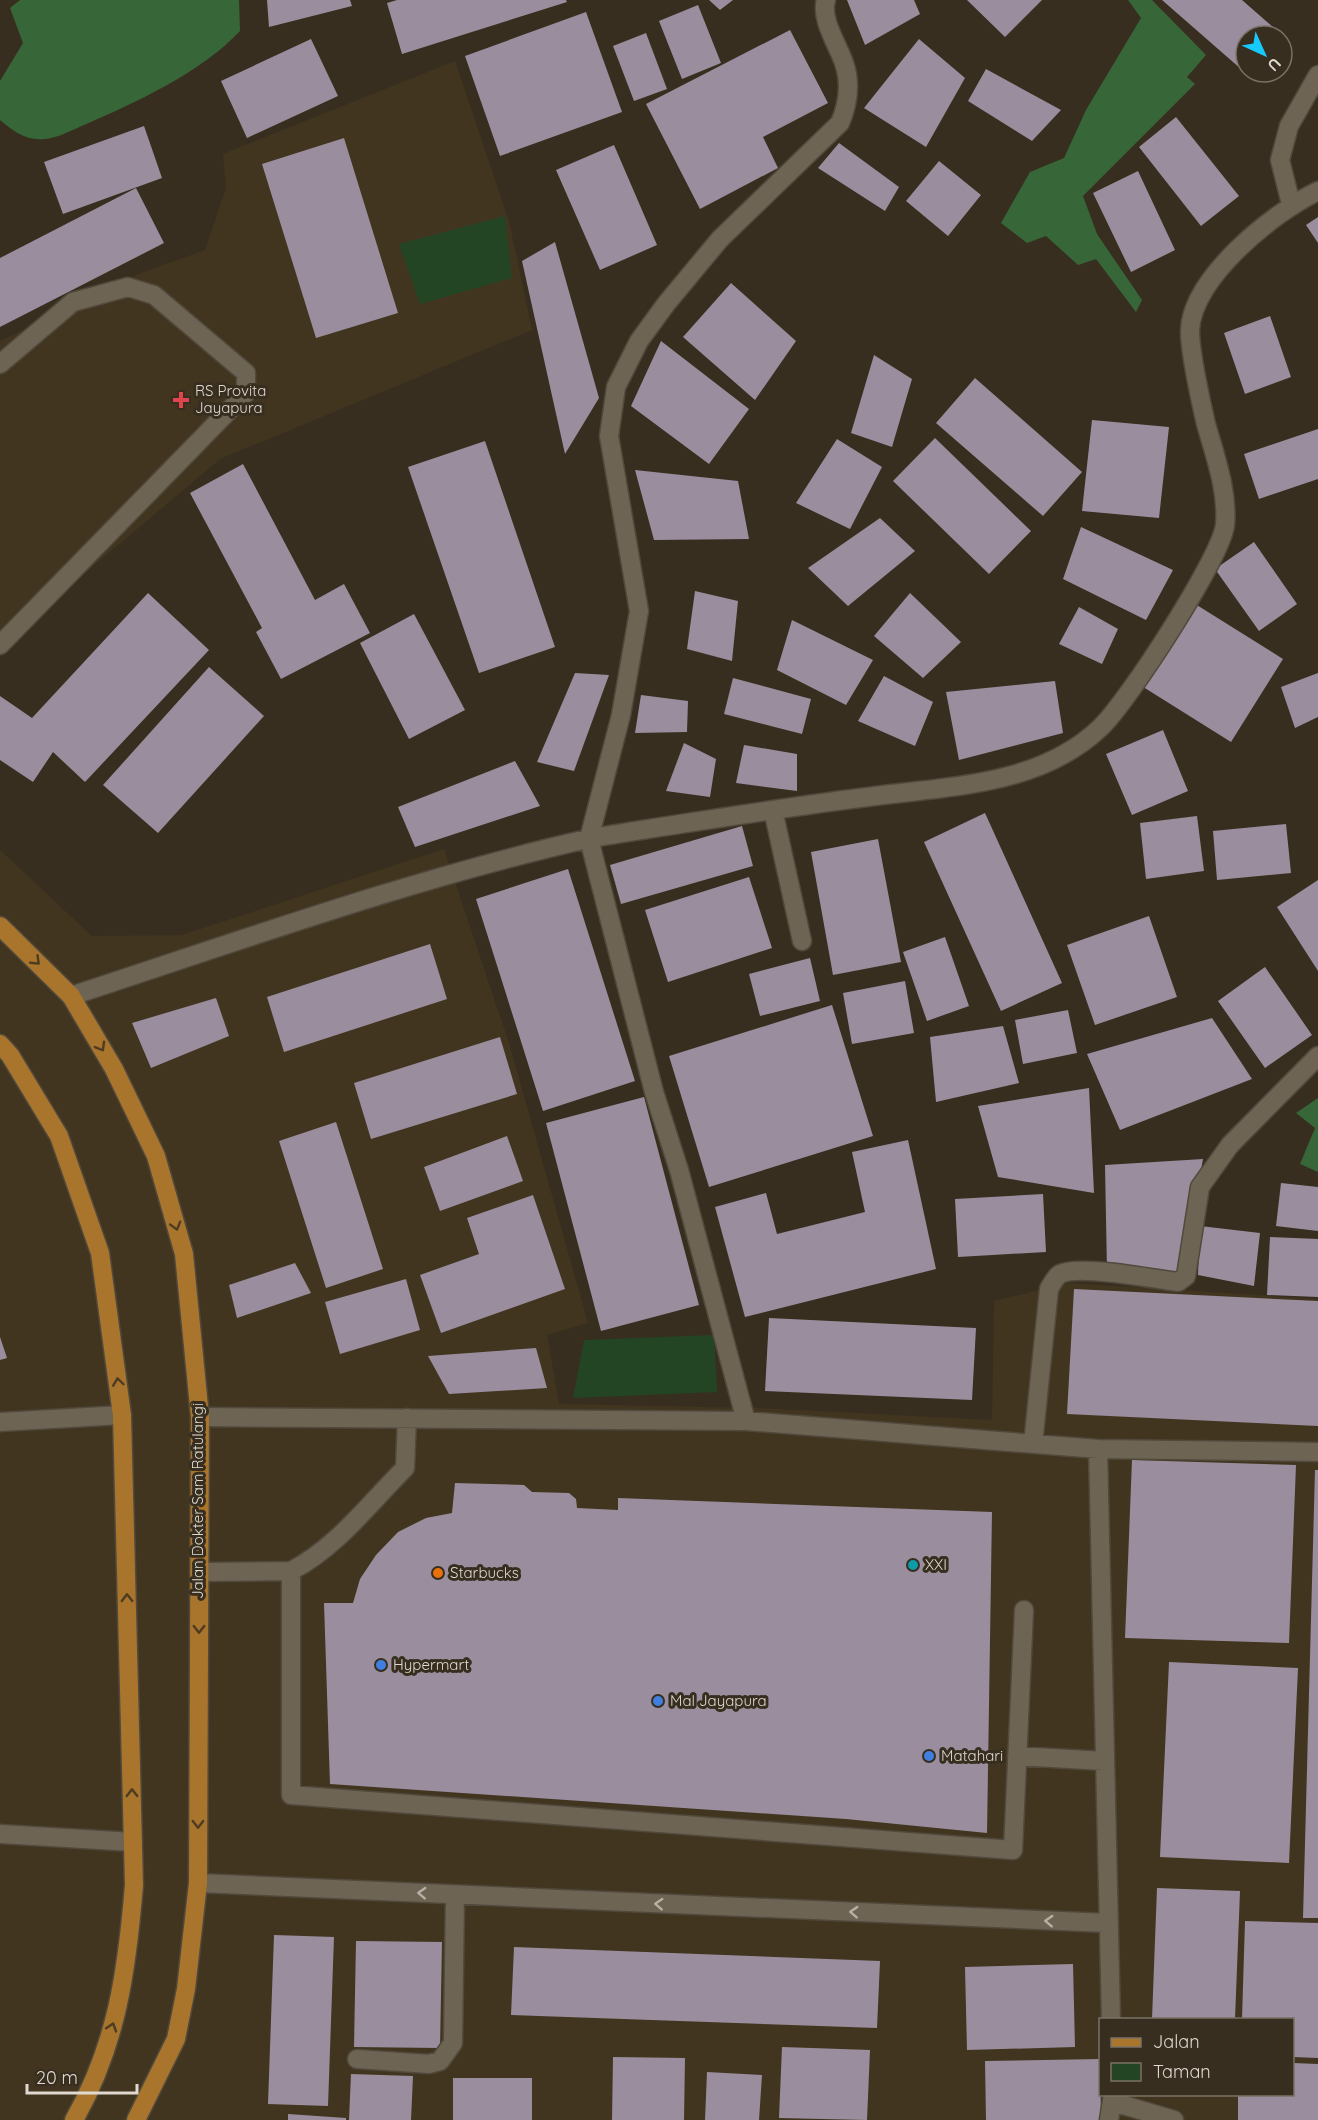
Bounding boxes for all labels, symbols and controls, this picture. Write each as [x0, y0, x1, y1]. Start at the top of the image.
north arrow [1234, 24, 1294, 84]
text: U [1264, 54, 1286, 76]
place label: RS Provita Jayapura [195, 381, 266, 417]
marker: RS Provita Jayapura [172, 391, 190, 409]
one-way arrow [28, 954, 39, 965]
one-way arrow [93, 1040, 105, 1051]
one-way arrow [169, 1220, 181, 1231]
one-way arrow [112, 1378, 124, 1387]
street label: Jalan Dokter Sam Ratulangi [188, 1403, 207, 1599]
place label: XXI [925, 1555, 947, 1574]
marker: XXI [906, 1558, 920, 1572]
place label: Starbucks [450, 1563, 519, 1582]
marker: Starbucks [431, 1566, 445, 1580]
one-way arrow [121, 1593, 133, 1602]
one-way arrow [193, 1624, 205, 1633]
place label: Hypermart [393, 1655, 469, 1674]
marker: Hypermart [374, 1658, 388, 1672]
place label: Mal Jayapura [670, 1691, 767, 1710]
marker: Mal Jayapura [651, 1694, 665, 1708]
place label: Matahari [941, 1746, 1003, 1765]
marker: Matahari [922, 1749, 936, 1763]
one-way arrow [125, 1788, 138, 1797]
one-way arrow [192, 1819, 204, 1828]
one-way arrow [418, 1887, 427, 1900]
one-way arrow [655, 1897, 664, 1910]
one-way arrow [850, 1906, 859, 1919]
one-way arrow [1044, 1914, 1053, 1927]
legend [1099, 2018, 1294, 2096]
one-way arrow [104, 2022, 117, 2033]
text: Jalan [1153, 2030, 1200, 2053]
scale bar [27, 2057, 136, 2095]
text: Taman [1153, 2060, 1211, 2083]
text: 20 m [36, 2066, 78, 2089]

